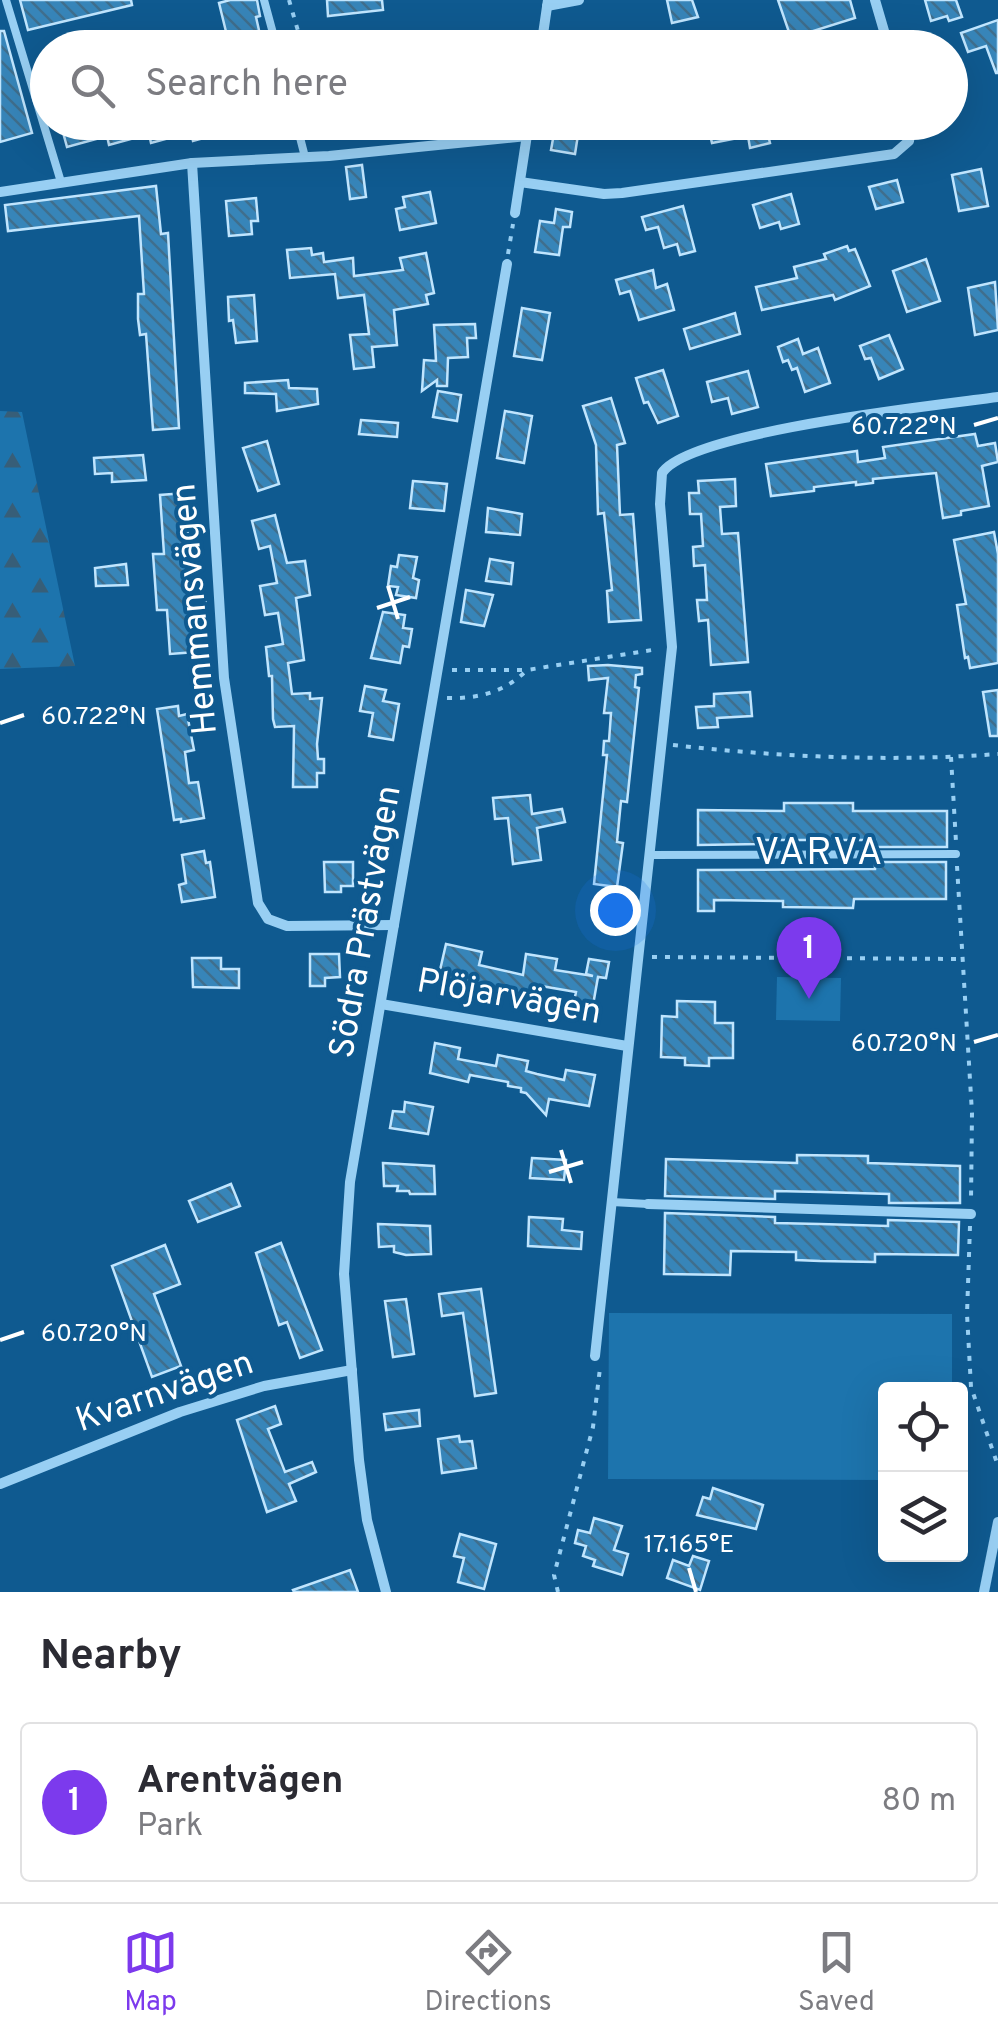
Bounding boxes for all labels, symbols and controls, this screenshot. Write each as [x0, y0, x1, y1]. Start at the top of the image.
search box [30, 30, 968, 140]
icon: search [65, 58, 120, 113]
text: Search here [145, 61, 348, 110]
text: 60.722°N [851, 412, 957, 444]
street label: Hemmansvägen [163, 482, 229, 736]
text: 60.722°N [41, 702, 147, 734]
street label: Södra Prästvägen [321, 782, 413, 1062]
district label: VARVA [755, 830, 885, 879]
your location [590, 885, 641, 936]
pin: 1 [776, 916, 842, 999]
street label: Plöjarvägen [413, 960, 605, 1036]
text: 60.720°N [851, 1029, 957, 1061]
text: 60.720°N [41, 1319, 147, 1351]
street label: Kvarnvägen [70, 1342, 260, 1444]
map controls [878, 1382, 968, 1562]
button: locate [878, 1382, 968, 1472]
button: layers [878, 1472, 968, 1562]
text: 17.165°E [644, 1530, 734, 1562]
text: Nearby [40, 1631, 182, 1684]
text: Arentvägen [137, 1758, 344, 1807]
text: 1 [68, 1782, 81, 1822]
text: 80 m [882, 1782, 956, 1822]
text: Park [137, 1807, 203, 1847]
tab: Map [123, 1925, 178, 2021]
tab: Directions [424, 1925, 552, 2021]
tab: Saved [798, 1925, 875, 2021]

